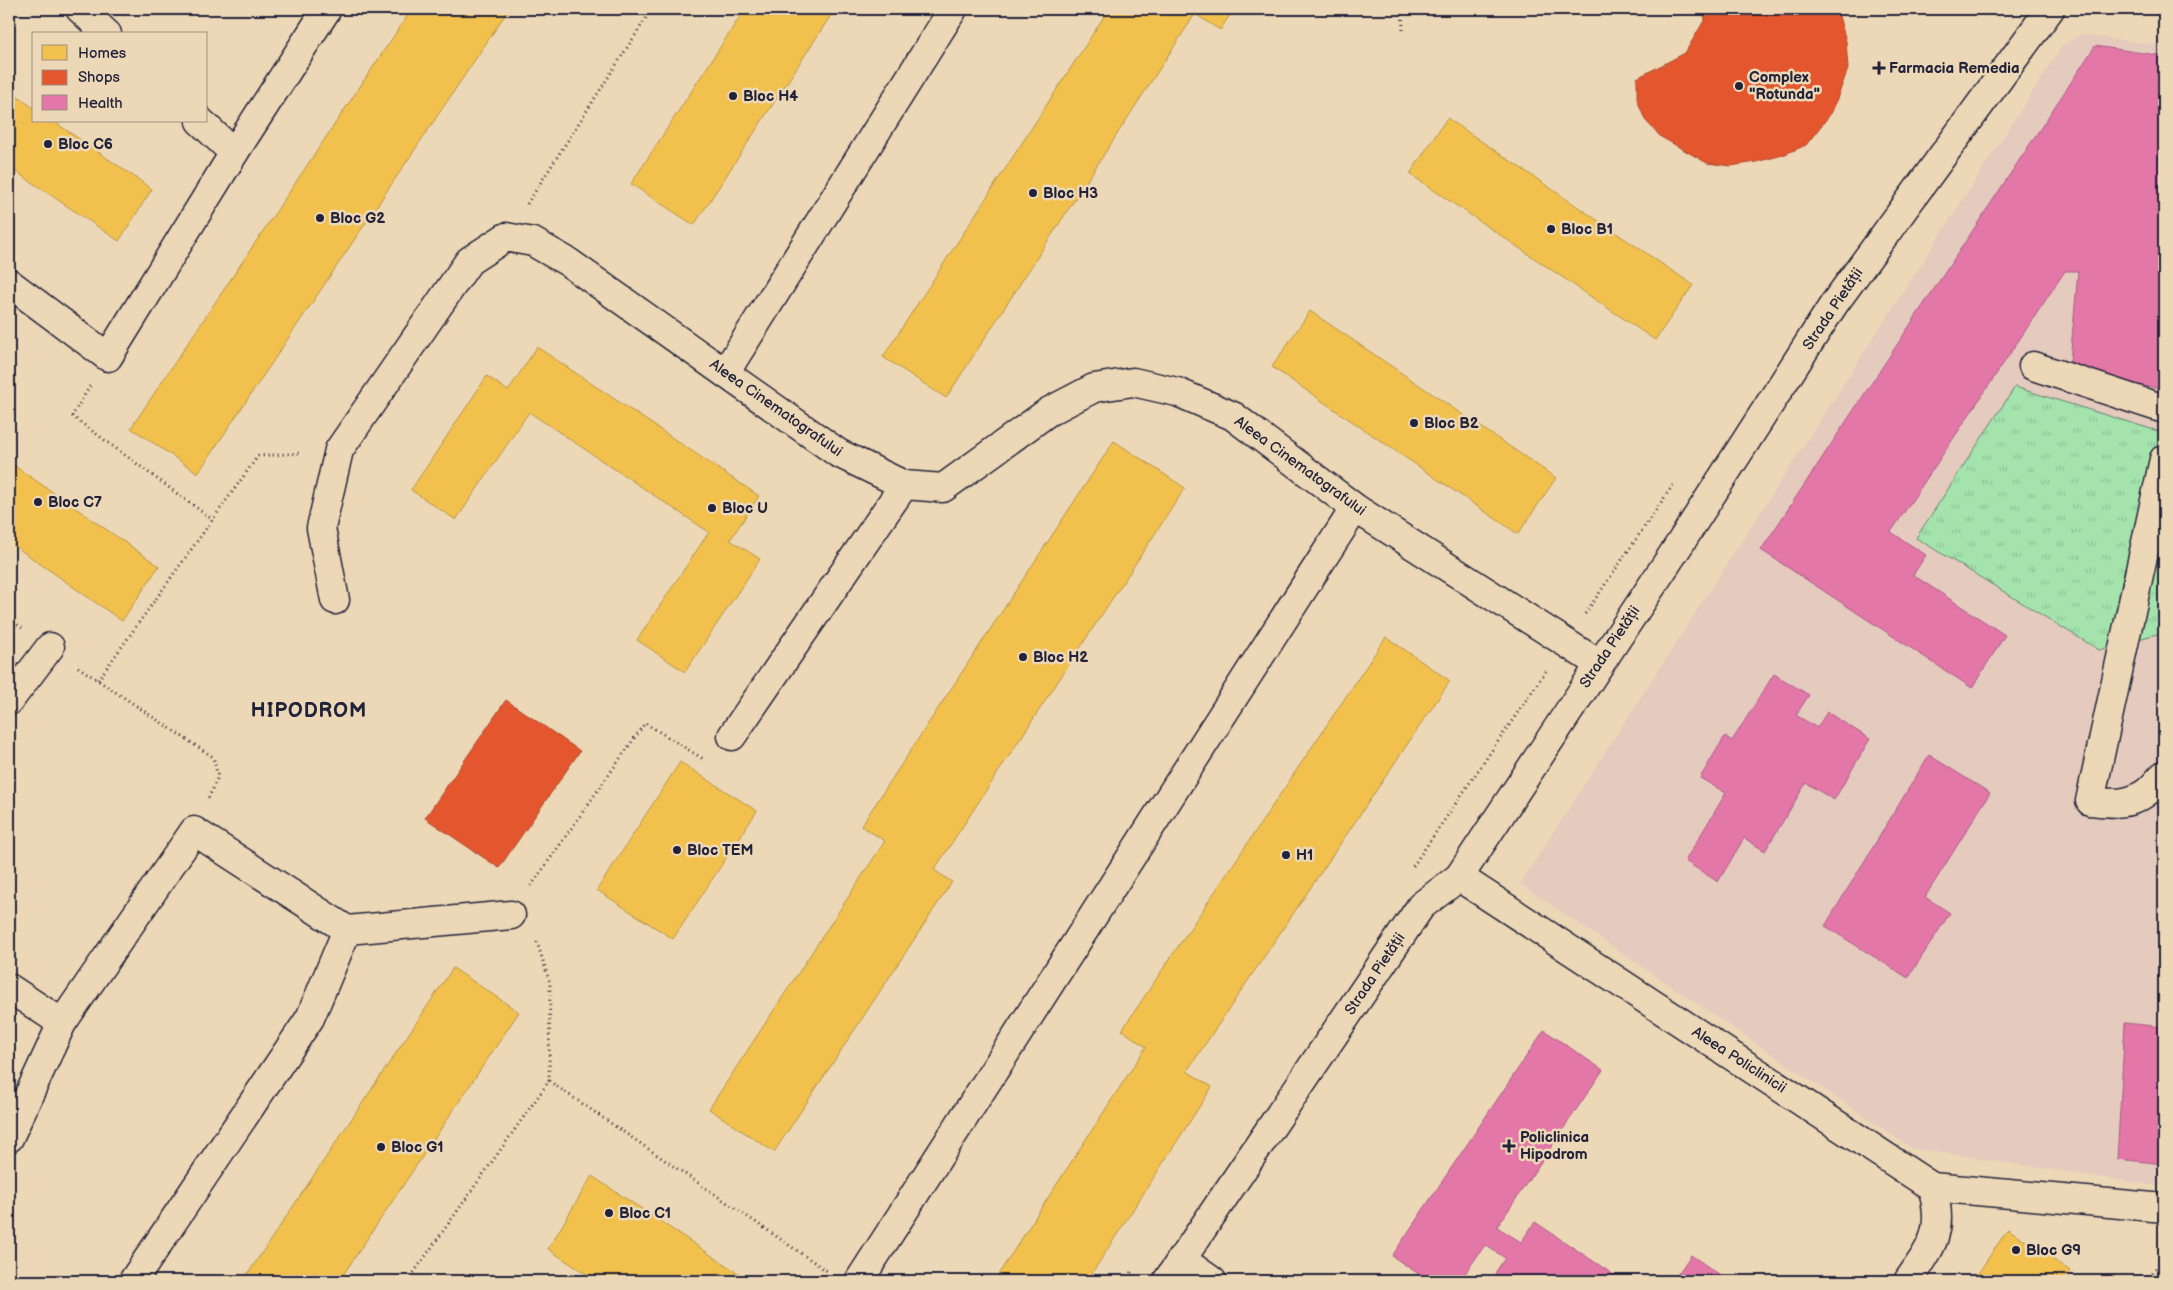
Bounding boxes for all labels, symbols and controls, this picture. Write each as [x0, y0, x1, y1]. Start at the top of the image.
legend [32, 32, 208, 122]
text: Homes [78, 44, 127, 63]
place label: Farmacia Remedia [1889, 59, 2020, 78]
marker: Farmacia Remedia [1873, 62, 1885, 74]
text: Shops [78, 68, 121, 87]
place label: Complex "Rotunda" [1749, 68, 1820, 104]
marker: Complex "Rotunda" [1733, 80, 1745, 92]
place label: Bloc H4 [743, 87, 798, 106]
marker: Bloc H4 [727, 90, 739, 102]
text: Health [78, 94, 123, 113]
place label: Bloc C6 [58, 135, 113, 154]
marker: Bloc C6 [42, 138, 54, 150]
place label: Bloc H3 [1043, 184, 1098, 203]
marker: Bloc H3 [1027, 187, 1039, 199]
place label: Bloc G2 [330, 209, 385, 228]
marker: Bloc G2 [314, 212, 326, 224]
place label: Bloc B1 [1561, 220, 1613, 239]
marker: Bloc B1 [1545, 223, 1557, 235]
street label: Strada Pietății [1799, 264, 1867, 354]
street label: Aleea Cinematografului [706, 355, 846, 461]
street label: Aleea Cinematografului [1230, 412, 1370, 520]
place label: Bloc B2 [1424, 414, 1479, 433]
marker: Bloc B2 [1408, 417, 1420, 429]
place label: Bloc C7 [48, 493, 102, 512]
marker: Bloc C7 [32, 496, 44, 508]
place label: Bloc U [722, 499, 768, 518]
marker: Bloc U [706, 502, 718, 514]
street label: Strada Pietății [1576, 602, 1644, 692]
place label: Bloc H2 [1033, 648, 1088, 667]
marker: Bloc H2 [1017, 651, 1029, 663]
district label: HIPODROM [251, 699, 367, 723]
place label: Bloc TEM [687, 841, 753, 860]
marker: Bloc TEM [671, 844, 683, 856]
place label: H1 [1296, 846, 1313, 865]
marker: H1 [1280, 849, 1292, 861]
street label: Strada Pietății [1341, 929, 1409, 1019]
street label: Aleea Policlinicii [1688, 1022, 1790, 1098]
place label: Policlinica Hipodrom [1520, 1128, 1589, 1164]
place label: Bloc G1 [391, 1138, 444, 1157]
marker: Policlinica Hipodrom [1502, 1139, 1516, 1153]
marker: Bloc G1 [375, 1141, 387, 1153]
place label: Bloc C1 [619, 1204, 671, 1223]
marker: Bloc C1 [603, 1207, 615, 1219]
place label: Bloc G9 [2026, 1241, 2081, 1260]
marker: Bloc G9 [2010, 1244, 2022, 1256]

